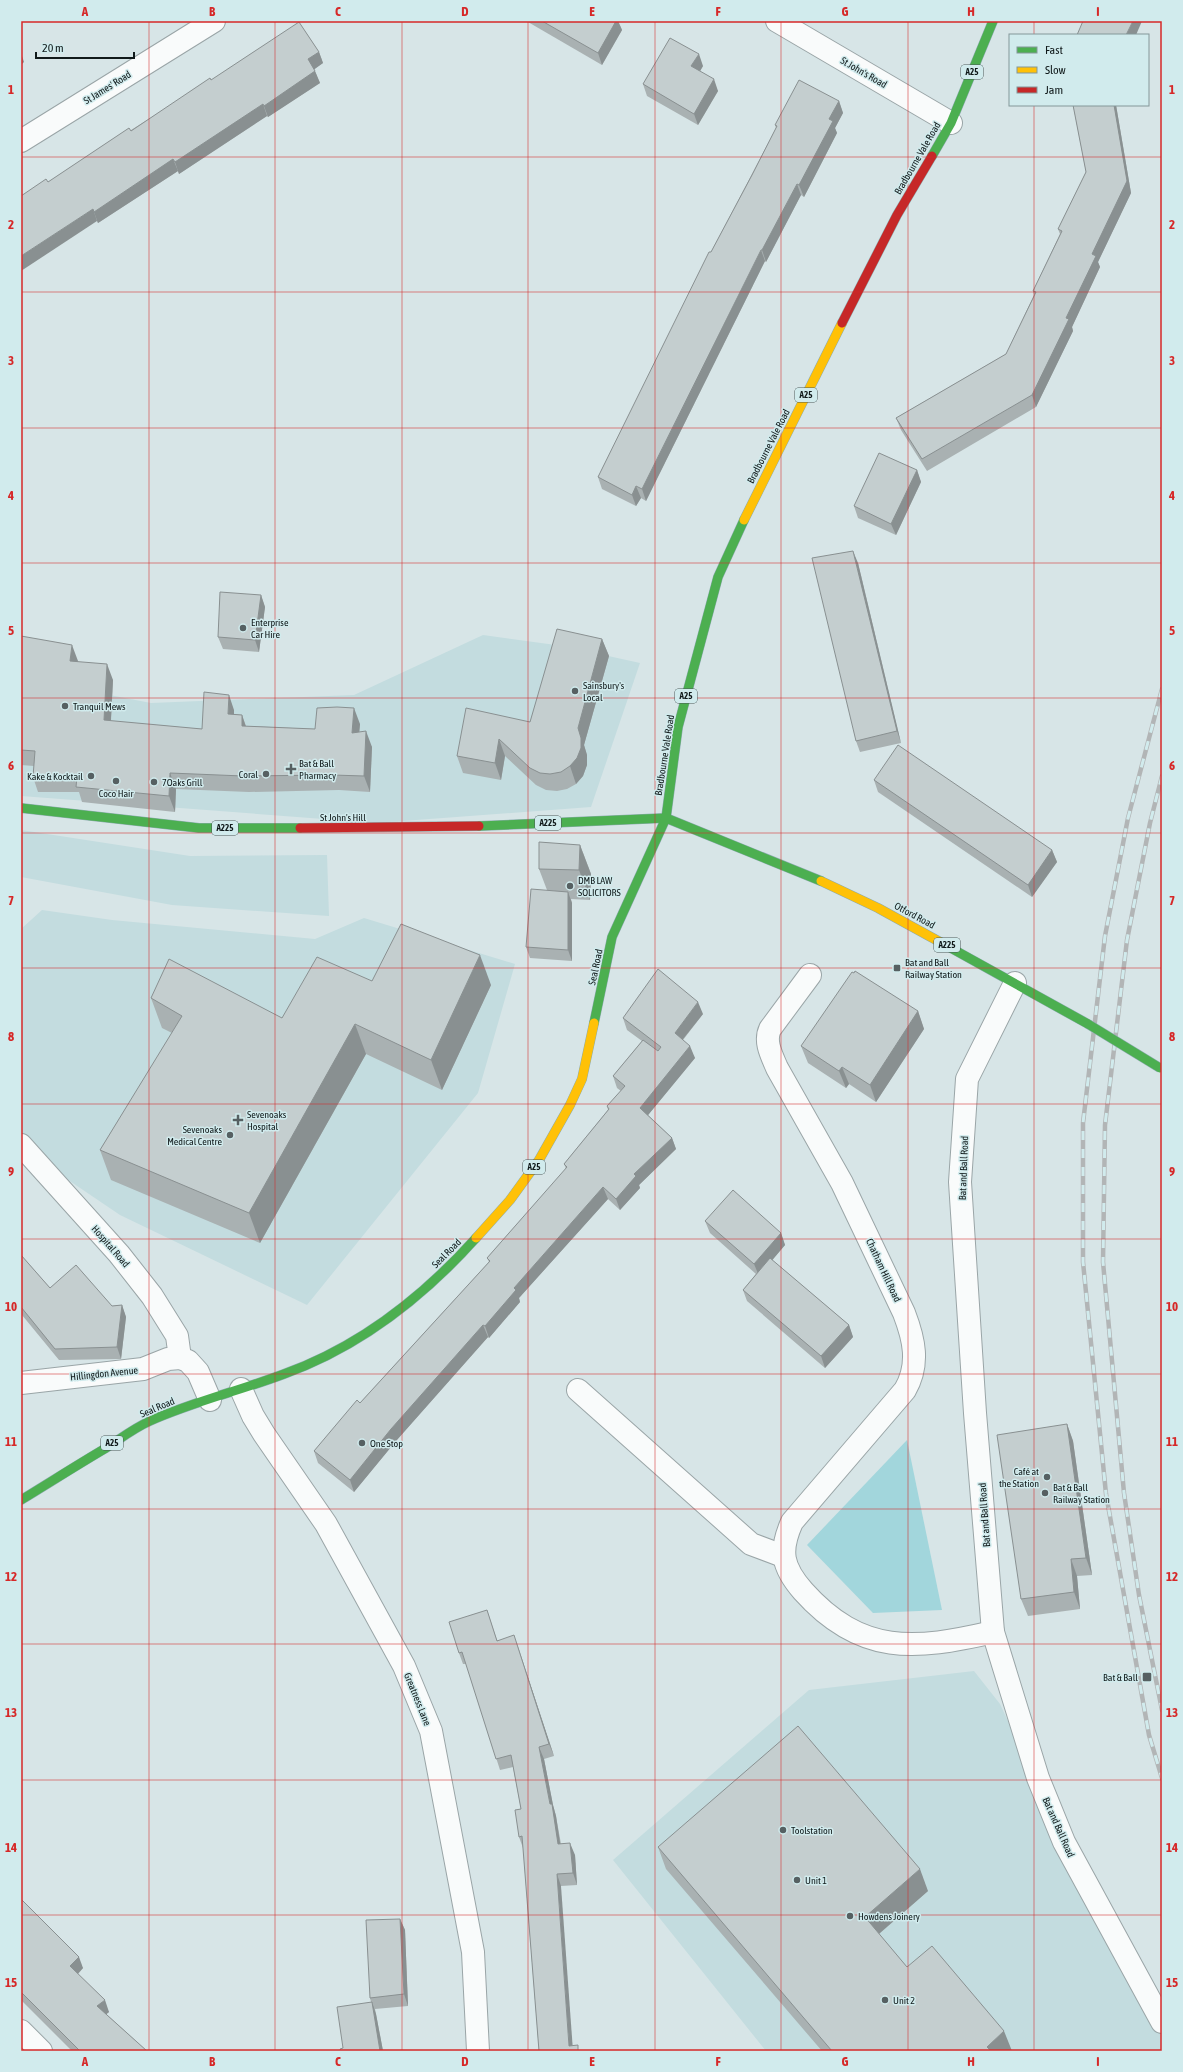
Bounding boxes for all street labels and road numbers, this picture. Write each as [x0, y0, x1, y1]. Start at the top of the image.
street label: St John's Road [839, 55, 889, 90]
road number: A25 [961, 65, 983, 79]
street label: St James' Road [82, 68, 133, 106]
street label: Bradbourne Vale Road [892, 120, 943, 196]
road number: A25 [795, 388, 817, 402]
street label: Bradbourne Vale Road [745, 407, 792, 485]
road number: A25 [675, 689, 697, 703]
street label: Bradbourne Vale Road [653, 714, 676, 796]
street label: St John's Hill [320, 812, 366, 823]
road number: A225 [535, 816, 561, 830]
road number: A225 [212, 821, 238, 835]
street label: Otford Road [893, 900, 937, 931]
road number: A225 [934, 938, 960, 952]
street label: Seal Road [586, 948, 605, 986]
street label: Bat and Ball Road [957, 1135, 970, 1200]
road number: A25 [523, 1160, 545, 1174]
street label: Hospital Road [90, 1223, 132, 1270]
street label: Seal Road [430, 1236, 463, 1270]
street label: Chatham Hill Road [864, 1237, 903, 1304]
street label: Hillingdon Avenue [70, 1364, 139, 1383]
street label: Seal Road [138, 1395, 176, 1420]
road number: A25 [101, 1436, 123, 1450]
street label: Bat and Ball Road [977, 1482, 992, 1547]
street label: Greatness Lane [402, 1671, 433, 1728]
street label: Bat and Ball Road [1040, 1796, 1077, 1859]

